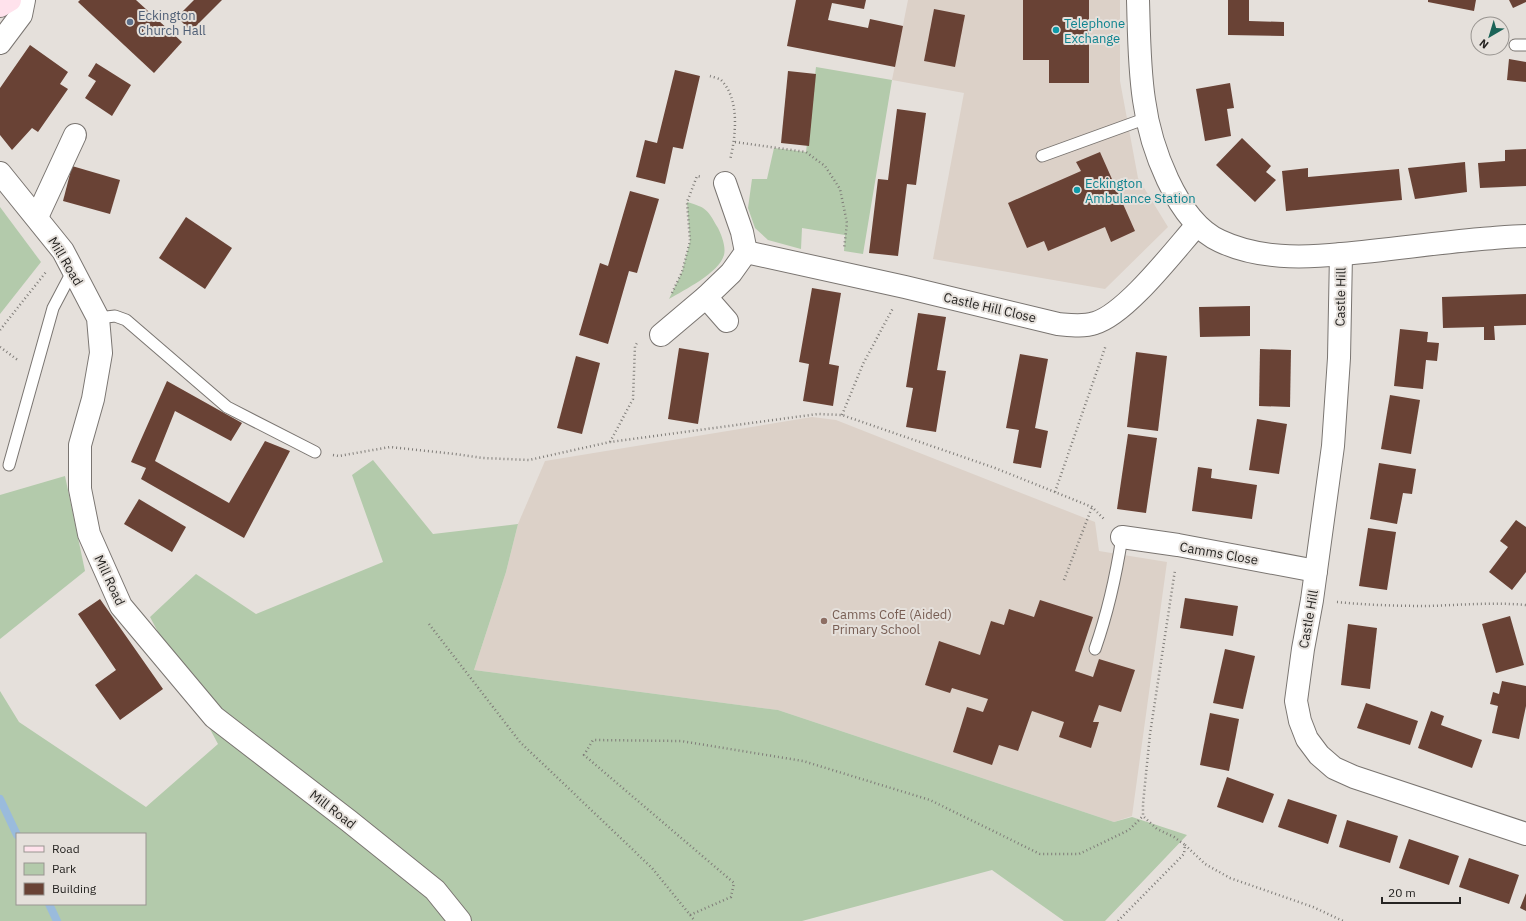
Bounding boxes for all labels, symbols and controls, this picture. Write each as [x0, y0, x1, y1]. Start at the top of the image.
place label: Eckington Church Hall [138, 7, 206, 39]
place label: Telephone Exchange [1064, 15, 1125, 47]
north arrow [1470, 16, 1510, 56]
marker: Eckington Church Hall [125, 17, 135, 27]
marker: Telephone Exchange [1051, 25, 1061, 35]
text: N [1476, 36, 1491, 52]
place label: Eckington Ambulance Station [1085, 175, 1196, 207]
marker: Eckington Ambulance Station [1072, 185, 1082, 195]
street label: Mill Road [44, 234, 87, 289]
street label: Castle Hill [1331, 267, 1350, 327]
street label: Castle Hill Close [942, 289, 1038, 326]
street label: Camms Close [1178, 538, 1260, 569]
street label: Mill Road [90, 552, 129, 608]
street label: Castle Hill [1295, 588, 1322, 650]
place label: Camms CofE (Aided) Primary School [832, 606, 952, 638]
marker: Camms CofE (Aided) Primary School [819, 616, 829, 626]
street label: Mill Road [306, 786, 359, 833]
legend [16, 833, 146, 905]
text: Road [52, 841, 80, 856]
text: Park [52, 861, 77, 876]
scale bar [1382, 879, 1460, 905]
text: Building [52, 881, 97, 896]
text: 20 m [1388, 885, 1416, 900]

